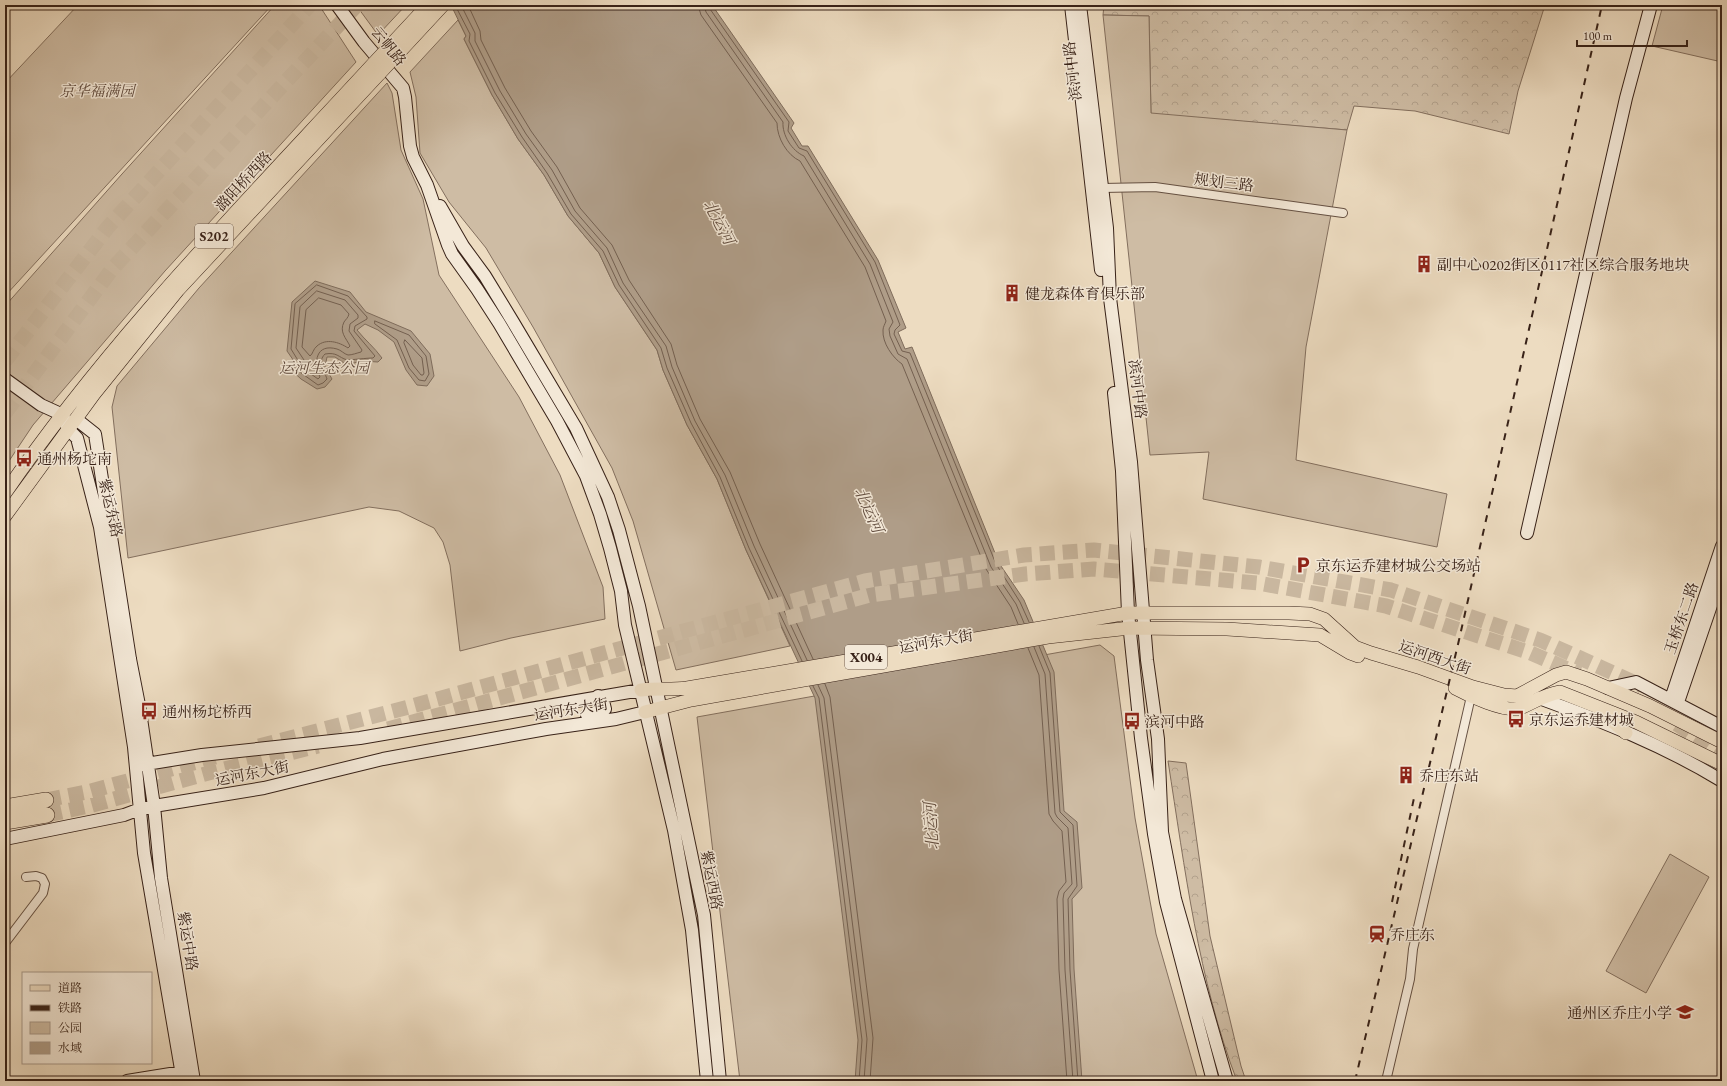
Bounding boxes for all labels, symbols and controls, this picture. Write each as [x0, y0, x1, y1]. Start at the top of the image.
scale bar [1577, 22, 1687, 48]
street label: 云帆路 [367, 23, 411, 69]
text: 100 m [1583, 28, 1613, 44]
street label: 滨河中路 [1059, 40, 1085, 102]
park label: 京华福满园 [59, 81, 136, 100]
street label: 潞阳桥西路 [210, 147, 276, 215]
street label: 规划三路 [1193, 169, 1255, 195]
water label: 北运河 [698, 196, 741, 251]
road number: S202 [195, 224, 233, 248]
building icon: 副中心0202街区0117社区综合服务地块 [1414, 254, 1434, 274]
place label: 副中心0202街区0117社区综合服务地块 [1437, 255, 1690, 274]
building icon: 健龙森体育俱乐部 [1002, 283, 1022, 303]
place label: 健龙森体育俱乐部 [1025, 284, 1145, 303]
park label: 运河生态公园 [279, 358, 371, 377]
street label: 滨河中路 [1125, 358, 1151, 420]
bus stop icon: 通州杨坨南 [14, 448, 34, 468]
place label: 通州杨坨南 [37, 449, 112, 468]
street label: 紫运东路 [95, 477, 127, 539]
water label: 北运河 [850, 484, 890, 539]
parking icon: 京东运乔建材城公交场站 [1293, 555, 1313, 575]
place label: 京东运乔建材城公交场站 [1316, 556, 1481, 575]
street label: 玉桥东二路 [1660, 579, 1702, 657]
street label: 运河东大街 [897, 625, 975, 657]
street label: 运河西大街 [1396, 636, 1474, 678]
road number: X004 [845, 645, 887, 669]
street label: 运河东大街 [532, 694, 610, 724]
bus stop icon: 通州杨坨桥西 [139, 701, 159, 721]
place label: 通州杨坨桥西 [162, 702, 252, 721]
bus stop icon: 京东运乔建材城 [1506, 709, 1526, 729]
place label: 京东运乔建材城 [1529, 710, 1634, 729]
bus stop icon: 滨河中路 [1122, 711, 1142, 731]
place label: 滨河中路 [1145, 712, 1205, 731]
street label: 运河东大街 [213, 757, 291, 789]
building icon: 乔庄东站 [1396, 765, 1416, 785]
place label: 乔庄东站 [1419, 766, 1479, 785]
water label: 北运河 [919, 798, 943, 851]
street label: 紫运西路 [697, 849, 727, 911]
street label: 紫运中路 [174, 910, 202, 972]
station icon: 乔庄东 [1367, 924, 1387, 944]
place label: 乔庄东 [1390, 925, 1435, 944]
legend [22, 972, 152, 1064]
text: 道路 [58, 980, 82, 996]
text: 铁路 [58, 1000, 82, 1016]
school or university icon: 通州区乔庄小学 [1675, 1002, 1695, 1022]
place label: 通州区乔庄小学 [1567, 1003, 1672, 1022]
text: 公园 [58, 1020, 82, 1036]
text: 水域 [58, 1040, 82, 1056]

